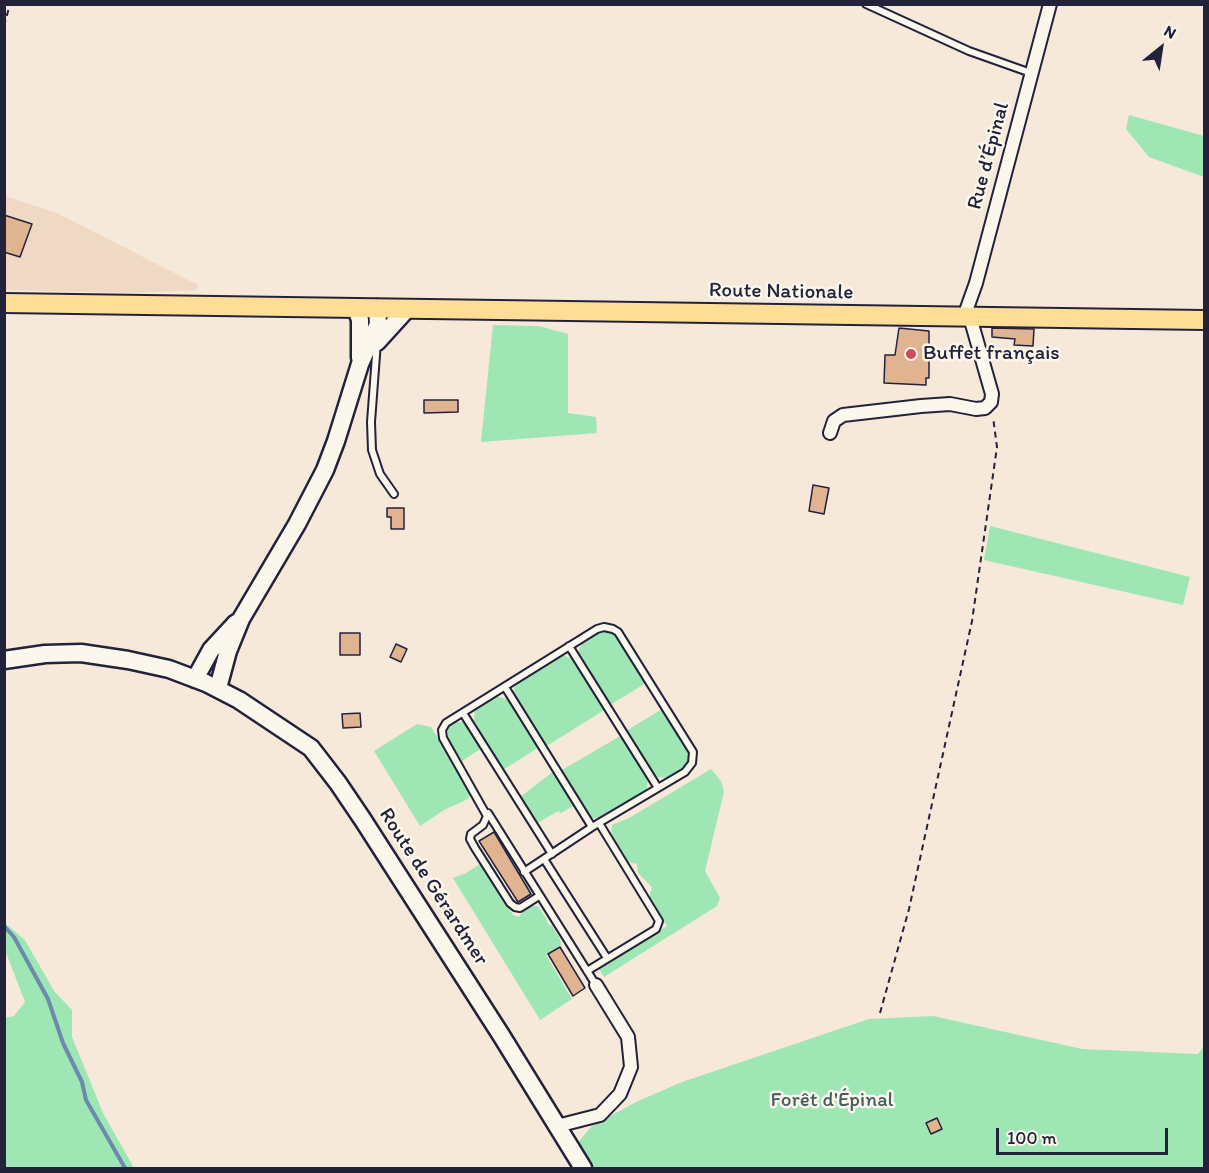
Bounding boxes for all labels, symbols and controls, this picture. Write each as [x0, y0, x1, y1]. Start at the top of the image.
north arrow [1131, 18, 1191, 78]
text: N [1161, 21, 1180, 43]
street label: Rue d’Épinal [963, 100, 1015, 212]
street label: Route Nationale [709, 278, 853, 306]
place label: Buffet français [923, 341, 1060, 367]
marker: Buffet français [904, 347, 918, 361]
street label: Route de Gérardmer [373, 804, 493, 970]
park label: Forêt d'Épinal [771, 1088, 893, 1114]
scale bar [999, 1116, 1172, 1154]
text: 100 m [1007, 1127, 1057, 1149]

